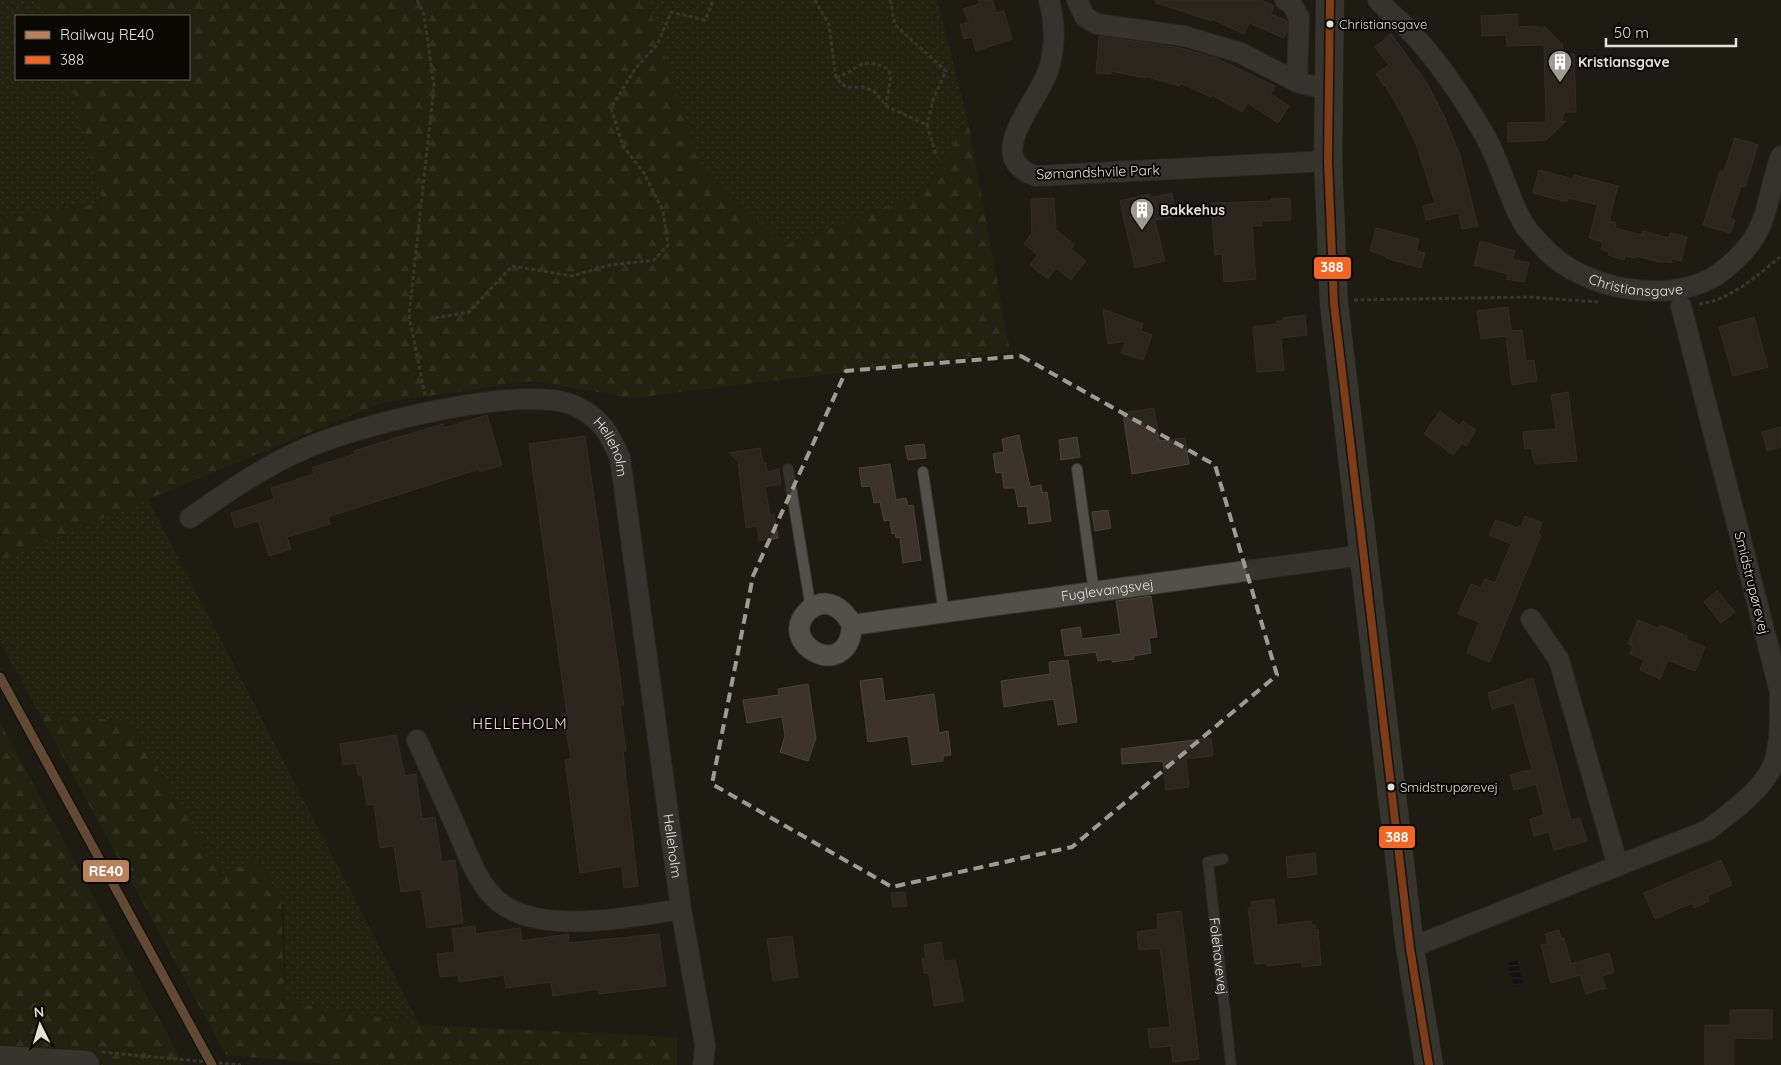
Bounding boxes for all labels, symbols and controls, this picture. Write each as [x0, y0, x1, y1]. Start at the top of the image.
legend [15, 15, 190, 80]
scale bar [1606, 15, 1736, 47]
place label: Christiansgave [1339, 16, 1427, 32]
marker: Christiansgave [1325, 19, 1335, 29]
text: 50 m [1614, 23, 1649, 42]
text: Railway RE40 [60, 25, 154, 44]
building icon: Kristiansgave [1547, 49, 1573, 83]
text: 388 [60, 50, 84, 69]
place label: Kristiansgave [1578, 53, 1670, 71]
street label: Sømandshvile Park [1036, 161, 1160, 183]
building icon: Bakkehus [1129, 197, 1155, 231]
place label: Bakkehus [1160, 201, 1225, 219]
line badge: 388 [1313, 256, 1352, 280]
text: 388 [1321, 258, 1344, 276]
street label: Christiansgave [1586, 270, 1684, 300]
street label: Helleholm [590, 413, 631, 478]
street label: Smidstrupørevej [1730, 530, 1774, 636]
street label: Fuglevangsvej [1060, 575, 1155, 605]
district label: HELLEHOLM [472, 714, 568, 733]
place label: Smidstrupørevej [1400, 779, 1498, 795]
marker: Smidstrupørevej [1386, 782, 1396, 792]
street label: Helleholm [659, 813, 686, 879]
line badge: 388 [1378, 825, 1416, 849]
text: 388 [1386, 828, 1409, 846]
line badge: RE40 [82, 859, 130, 883]
text: RE40 [89, 862, 124, 880]
street label: Folehavevej [1205, 916, 1232, 996]
north arrow [15, 1000, 65, 1050]
text: N [33, 1003, 45, 1021]

